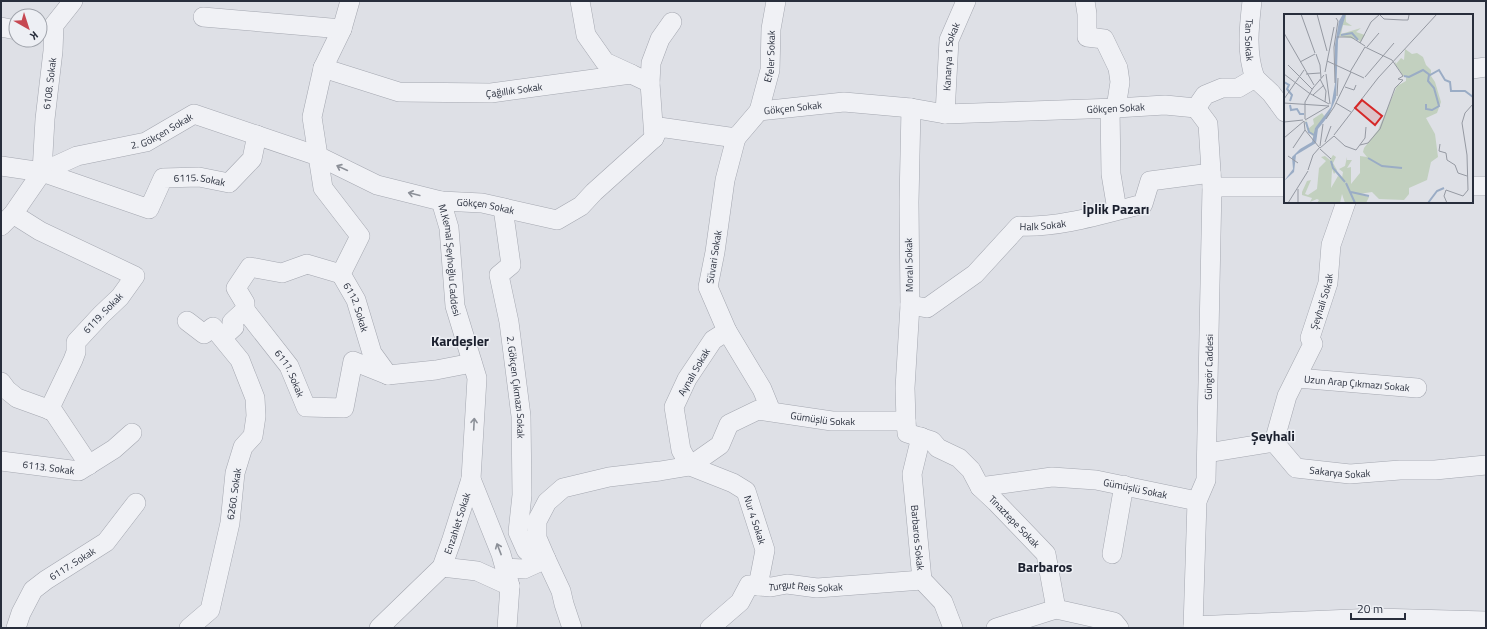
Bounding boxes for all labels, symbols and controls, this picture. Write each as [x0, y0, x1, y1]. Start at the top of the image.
north arrow [8, 8, 48, 48]
inset map [1284, 14, 1473, 203]
street label: Tan Sokak [1241, 18, 1258, 62]
street label: Kanarya 1 Sokak [939, 20, 963, 91]
text: K [26, 27, 42, 44]
street label: Efeler Sokak [760, 30, 778, 84]
street label: 6108. Sokak [39, 56, 60, 110]
street label: Çağıllık Sokak [486, 79, 543, 101]
street label: Gökçen Sokak [763, 97, 823, 118]
street label: Gökçen Sokak [1086, 99, 1146, 117]
street label: 2. Gökçen Sokak [129, 109, 196, 152]
one-way arrow [337, 164, 349, 171]
street label: 6115. Sokak [174, 170, 227, 190]
one-way arrow [408, 190, 421, 197]
street label: Gökçen Sokak [456, 194, 516, 218]
district label: İplik Pazarı [1083, 198, 1149, 219]
street label: M.Kemal Şeyhoğlu Caddesi [435, 202, 465, 318]
street label: Halk Sokak [1019, 215, 1067, 234]
street label: Süvari Sokak [702, 229, 726, 285]
street label: Moralı Sokak [901, 238, 917, 292]
street label: Şeyhali Sokak [1306, 273, 1336, 331]
street label: 6112. Sokak [340, 279, 373, 334]
street label: 6119. Sokak [80, 289, 127, 337]
district label: Kardeşler [431, 330, 489, 351]
street label: Güngör Caddesi [1200, 334, 1216, 400]
street label: 2. Gökçen Çıkmazı Sokak [503, 335, 529, 439]
street label: Aynalı Sokak [674, 345, 714, 399]
street label: 6111. Sokak [271, 346, 309, 399]
street label: Uzun Arap Çıkmazı Sokak [1303, 371, 1410, 395]
street label: Gümüşlü Sokak [790, 407, 855, 429]
one-way arrow [471, 418, 478, 431]
district label: Şeyhali [1251, 425, 1295, 446]
street label: 6113. Sokak [22, 456, 76, 478]
street label: Sakarya Sokak [1309, 462, 1371, 481]
street label: 6260. Sokak [223, 467, 245, 521]
street label: Gümüşlü Sokak [1102, 474, 1169, 502]
street label: Enzahlet Sokak [440, 490, 474, 556]
street label: Tınaztepe Sokak [986, 492, 1044, 551]
street label: Nur 4 Sokak [740, 493, 770, 546]
street label: Barbaros Sokak [907, 504, 929, 571]
street label: 6117. Sokak [46, 543, 98, 584]
one-way arrow [494, 543, 502, 555]
district label: Barbaros [1018, 556, 1073, 577]
street label: Turgut Reis Sokak [768, 577, 844, 596]
scale bar [1351, 595, 1405, 621]
text: 20 m [1357, 599, 1383, 618]

